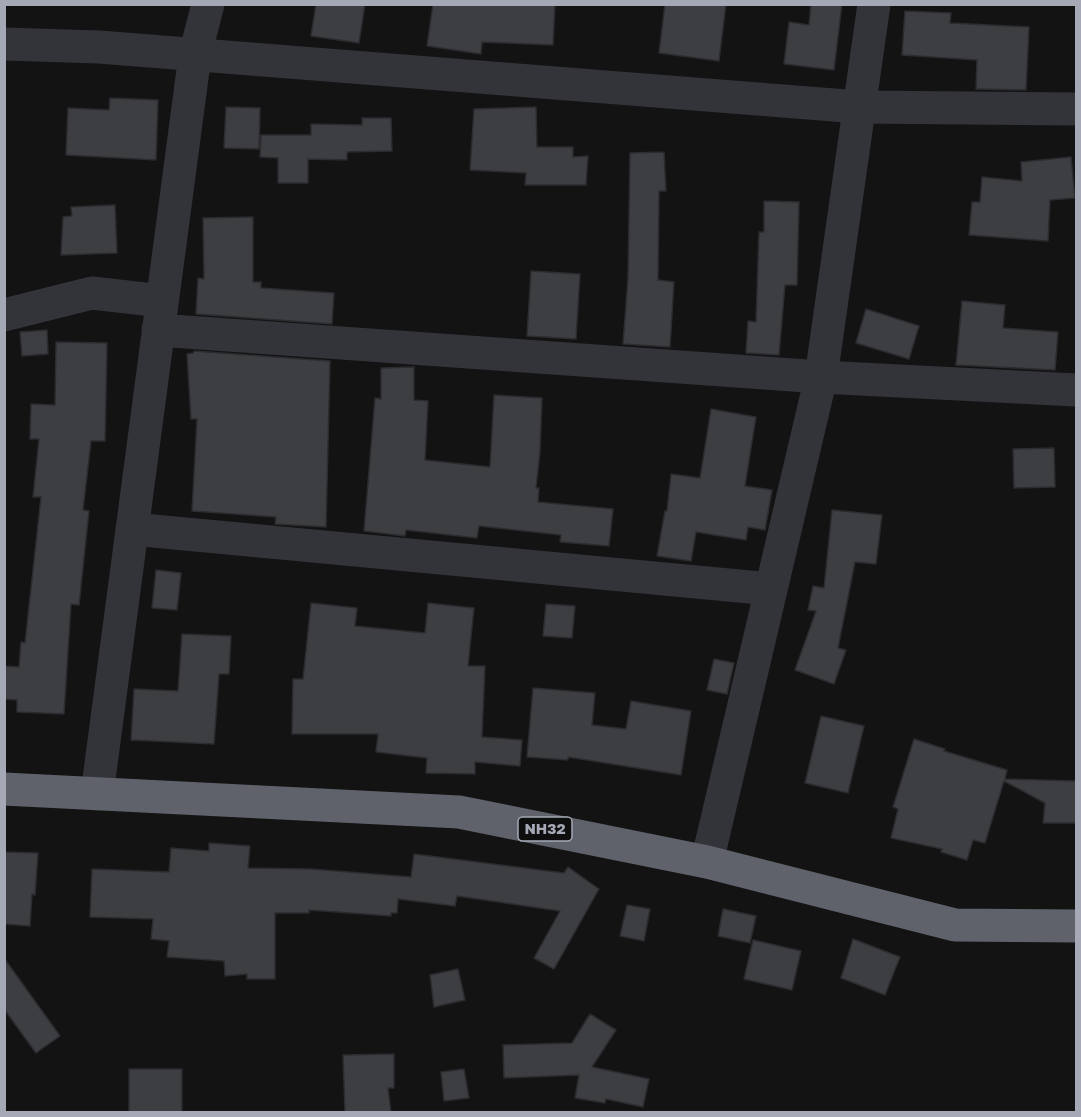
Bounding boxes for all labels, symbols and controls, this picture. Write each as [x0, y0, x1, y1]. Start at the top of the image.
road number: NH32 [518, 817, 572, 841]

